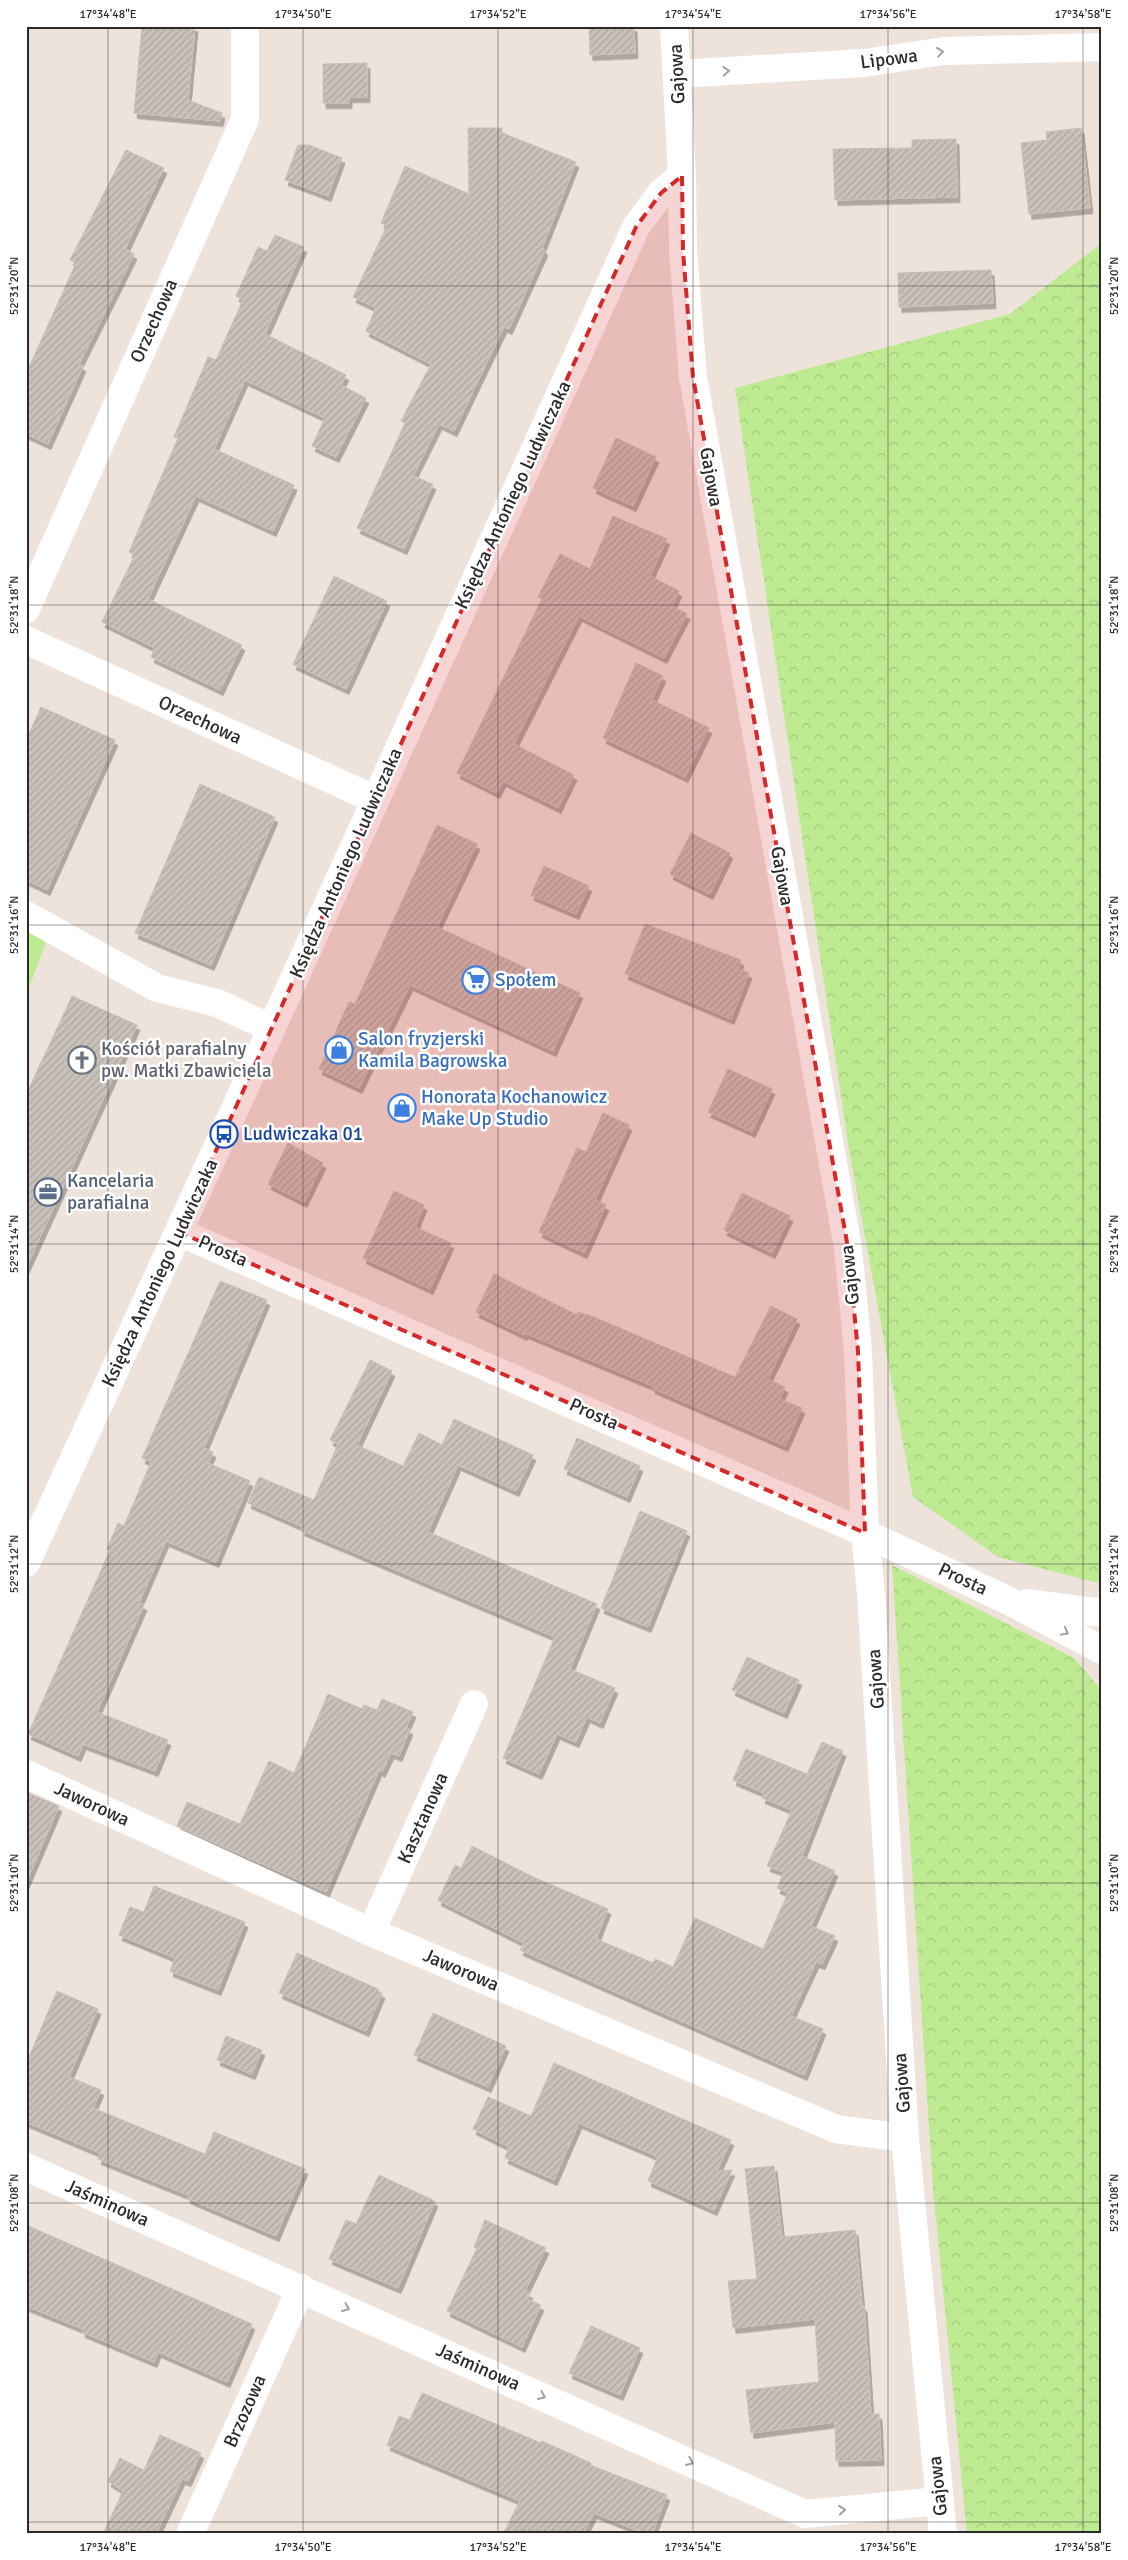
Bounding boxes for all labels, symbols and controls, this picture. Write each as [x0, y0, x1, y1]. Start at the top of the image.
text: 17°34'48"E [79, 7, 137, 22]
text: 17°34'50"E [274, 7, 332, 22]
text: 17°34'52"E [469, 7, 527, 22]
text: 17°34'54"E [664, 7, 722, 22]
text: 17°34'56"E [859, 7, 917, 22]
text: 17°34'58"E [1054, 7, 1112, 22]
street label: Gajowa [663, 43, 691, 105]
street label: Lipowa [859, 44, 919, 74]
one-way arrow [936, 47, 944, 58]
one-way arrow [722, 66, 730, 77]
text: 52°31'20"N [7, 257, 22, 315]
text: 52°31'20"N [1107, 257, 1122, 315]
street label: Orzechowa [125, 275, 183, 367]
street label: Księdza Antoniego Ludwiczaka [449, 377, 577, 613]
street label: Gajowa [694, 445, 728, 509]
text: 52°31'18"N [7, 576, 22, 634]
text: 52°31'18"N [1107, 576, 1122, 634]
street label: Orzechowa [154, 690, 246, 750]
street label: Księdza Antoniego Ludwiczaka [284, 744, 408, 982]
street label: Gajowa [765, 844, 799, 908]
text: 52°31'16"N [7, 896, 22, 954]
text: 52°31'16"N [1107, 896, 1122, 954]
supermarket icon: Społem [461, 965, 491, 995]
place label: Społem [495, 968, 557, 992]
place label: Salon fryzjerski Kamila Bagrowska [358, 1027, 507, 1073]
shop icon: Salon fryzjerski Kamila Bagrowska [324, 1035, 354, 1065]
place label: Kościół parafialny pw. Matki Zbawiciela [101, 1037, 272, 1083]
church icon: Kościół parafialny pw. Matki Zbawiciela [67, 1045, 97, 1075]
place label: Honorata Kochanowicz Make Up Studio [421, 1085, 607, 1131]
shop icon: Honorata Kochanowicz Make Up Studio [387, 1093, 417, 1123]
bus stop icon: Ludwiczaka 01 [209, 1119, 239, 1149]
place label: Ludwiczaka 01 [243, 1122, 363, 1146]
street label: Księdza Antoniego Ludwiczaka [96, 1155, 224, 1391]
place label: Kancelaria parafialna [67, 1169, 154, 1215]
office icon: Kancelaria parafialna [33, 1177, 63, 1207]
text: 52°31'14"N [7, 1215, 22, 1273]
text: 52°31'14"N [1107, 1215, 1122, 1273]
street label: Prosta [195, 1230, 251, 1272]
street label: Gajowa [835, 1244, 865, 1306]
street label: Prosta [566, 1393, 622, 1435]
text: 52°31'12"N [7, 1535, 22, 1593]
text: 52°31'12"N [1107, 1535, 1122, 1593]
street label: Prosta [935, 1557, 991, 1601]
one-way arrow [1060, 1626, 1069, 1636]
street label: Gajowa [862, 1648, 890, 1710]
street label: Kasztanowa [392, 1769, 454, 1867]
street label: Jaworowa [51, 1776, 133, 1832]
text: 52°31'10"N [7, 1854, 22, 1912]
text: 52°31'10"N [1107, 1854, 1122, 1912]
street label: Jaworowa [419, 1943, 503, 1997]
street label: Gajowa [888, 2052, 916, 2114]
text: 52°31'08"N [7, 2174, 22, 2232]
street label: Jaśminowa [61, 2174, 153, 2232]
text: 52°31'08"N [1107, 2174, 1122, 2232]
one-way arrow [341, 2302, 350, 2312]
street label: Jaśminowa [432, 2338, 524, 2396]
street label: Brzozowa [218, 2371, 272, 2451]
one-way arrow [537, 2389, 546, 2400]
street label: Gajowa [923, 2455, 953, 2517]
one-way arrow [685, 2456, 694, 2467]
one-way arrow [838, 2505, 846, 2516]
text: 17°34'48"E [79, 2540, 137, 2555]
text: 17°34'50"E [274, 2540, 332, 2555]
text: 17°34'52"E [469, 2540, 527, 2555]
text: 17°34'54"E [664, 2540, 722, 2555]
text: 17°34'56"E [859, 2540, 917, 2555]
text: 17°34'58"E [1054, 2540, 1112, 2555]

